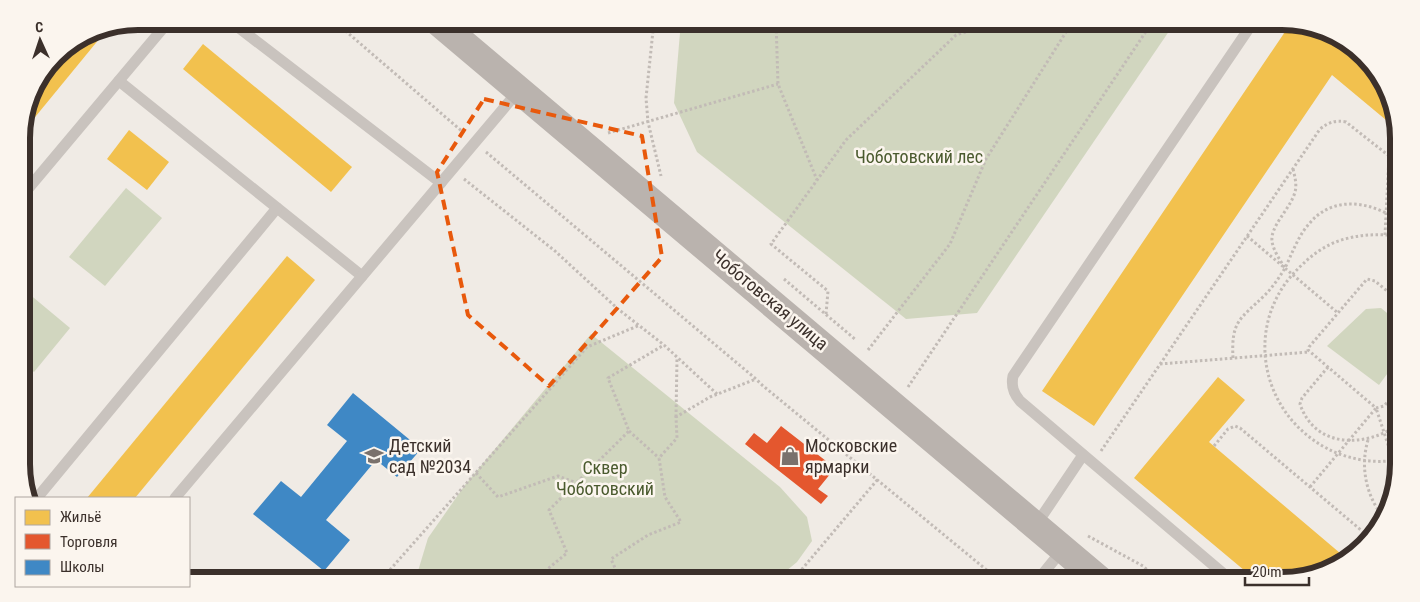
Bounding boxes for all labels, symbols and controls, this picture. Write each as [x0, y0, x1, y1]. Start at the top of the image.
north arrow [15, 15, 65, 65]
text: С [35, 19, 44, 35]
park label: Чоботовский лес [855, 146, 983, 167]
street label: Чоботовская улица [708, 245, 833, 354]
place label: Детский сад №2034 [389, 435, 471, 477]
place label: Московские ярмарки [805, 435, 897, 477]
school or university icon: Детский сад №2034 [363, 445, 385, 467]
shop icon: Московские ярмарки [779, 445, 801, 467]
park label: Сквер Чоботовский [556, 457, 654, 499]
legend [15, 497, 190, 587]
text: Жильё [60, 508, 101, 526]
text: Торговля [60, 533, 117, 551]
scale bar [1245, 554, 1309, 586]
text: Школы [60, 558, 105, 576]
text: 20 m [1252, 563, 1282, 581]

